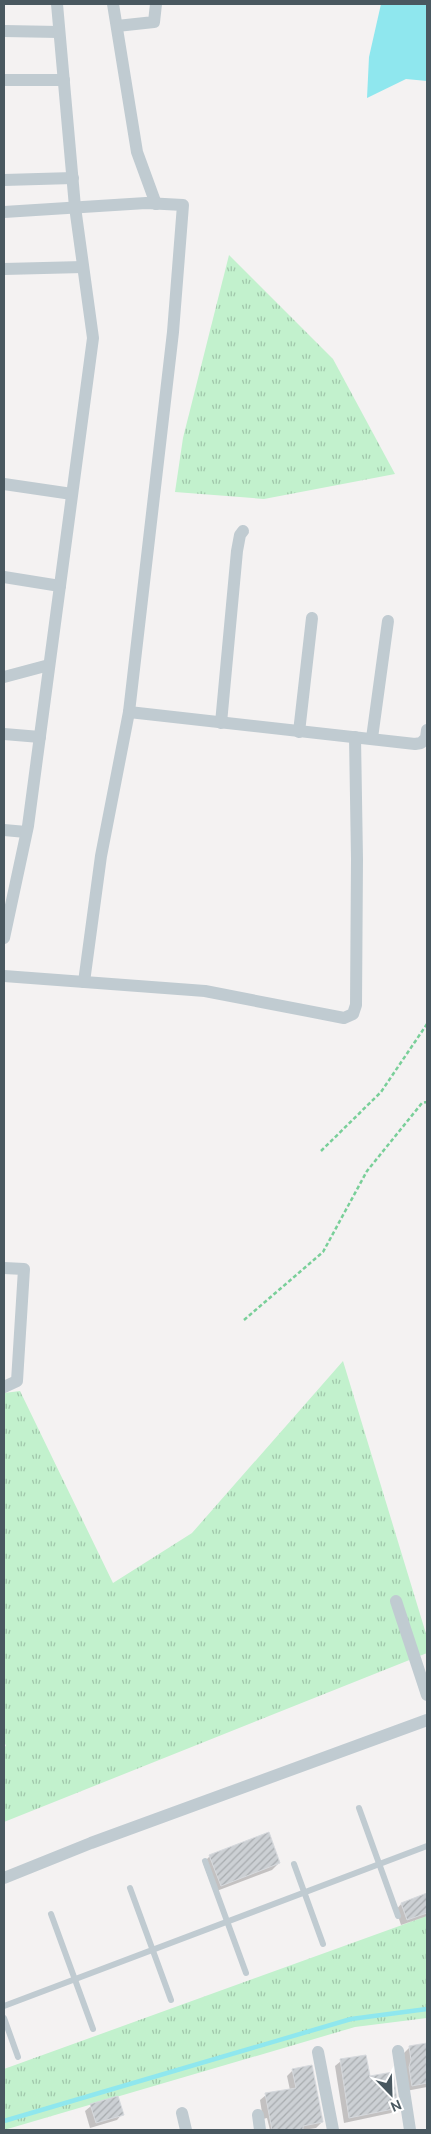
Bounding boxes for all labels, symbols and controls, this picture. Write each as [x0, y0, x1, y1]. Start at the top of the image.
north arrow [366, 2069, 416, 2119]
text: N [388, 2097, 404, 2115]

